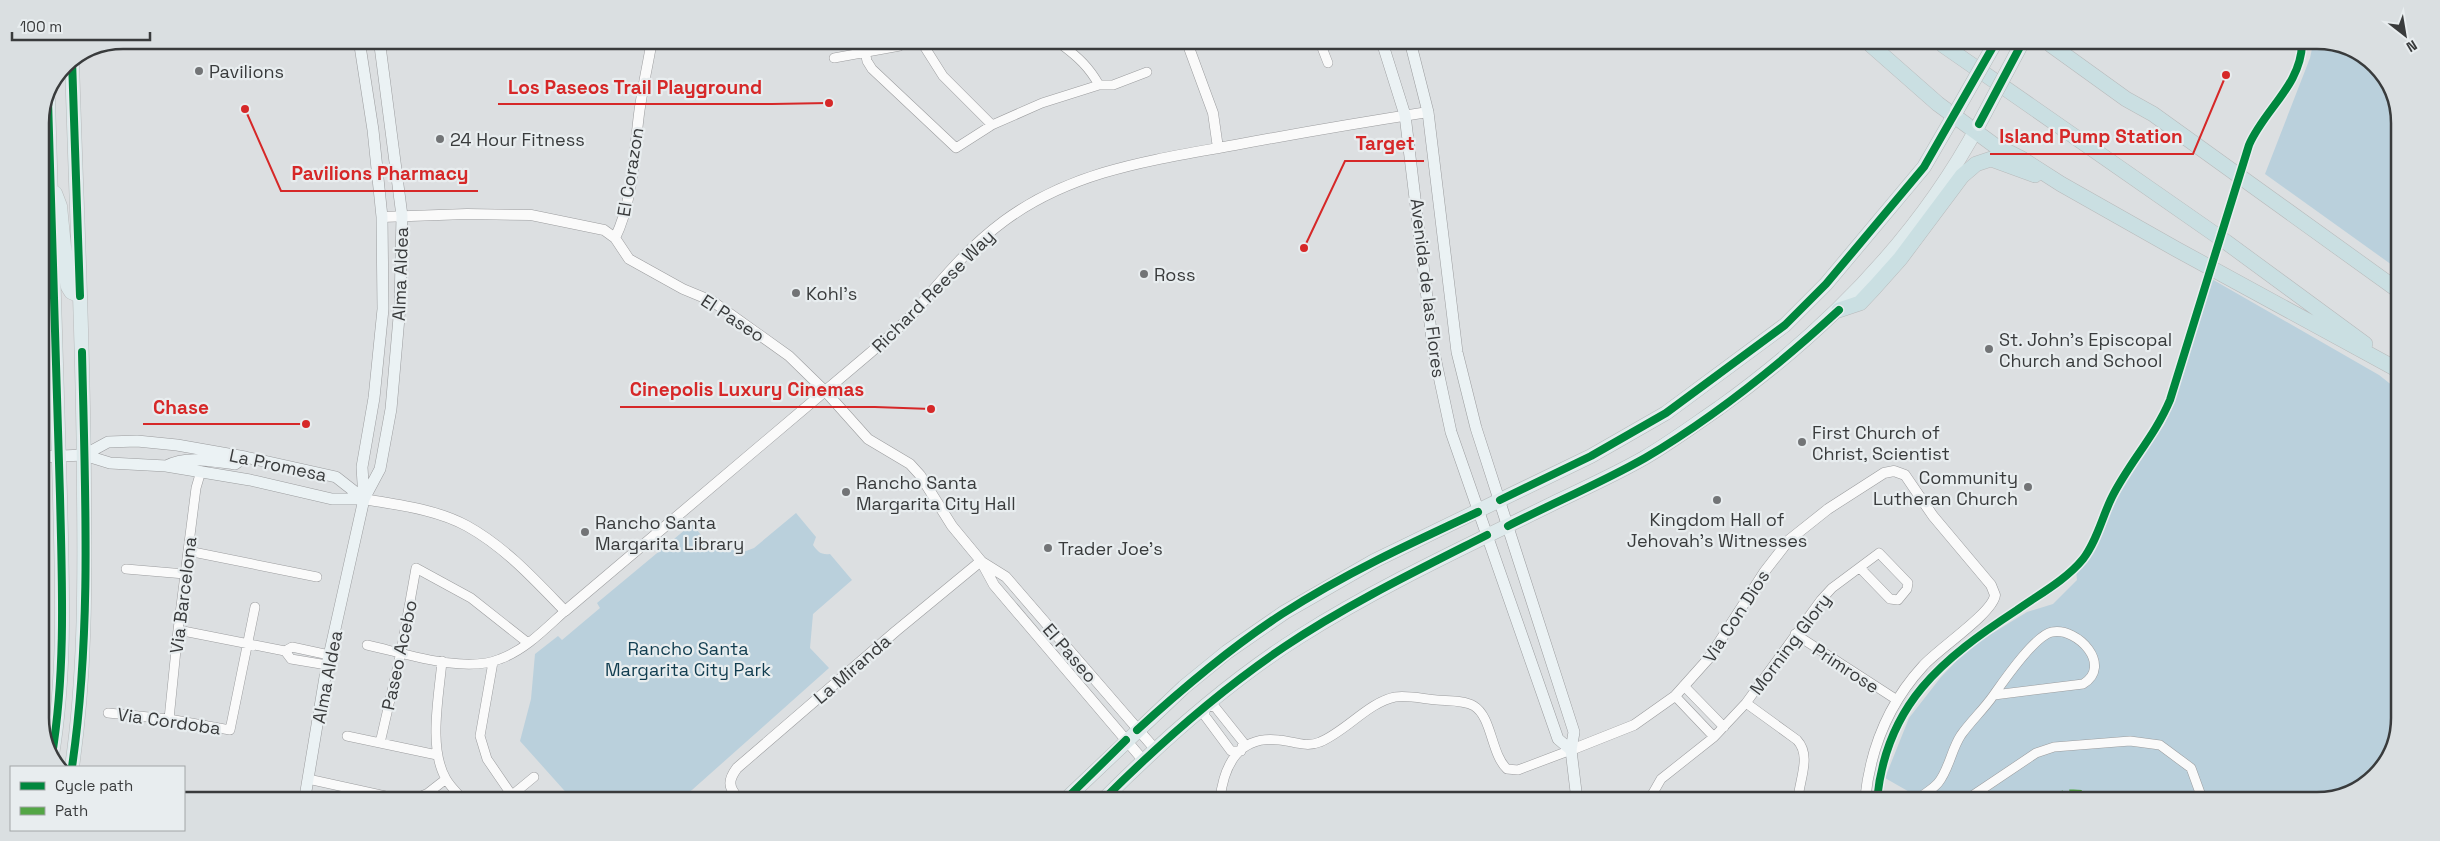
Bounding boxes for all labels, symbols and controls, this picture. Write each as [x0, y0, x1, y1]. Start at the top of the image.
scale bar [12, 10, 150, 42]
north arrow [2380, 10, 2430, 60]
text: 100 m [20, 17, 62, 36]
text: N [2403, 36, 2420, 56]
place label: Pavilions [209, 60, 284, 83]
marker: Pavilions [193, 65, 205, 77]
callout: Los Paseos Trail Playground [498, 70, 772, 104]
text: Los Paseos Trail Playground [508, 75, 762, 100]
callout: Island Pump Station [1990, 120, 2193, 154]
text: Island Pump Station [1999, 124, 2183, 149]
street label: El Corazon [612, 126, 648, 218]
callout: Target [1345, 127, 1424, 161]
place label: 24 Hour Fitness [450, 128, 585, 151]
text: Target [1355, 131, 1415, 156]
marker: 24 Hour Fitness [434, 133, 446, 145]
callout: Pavilions Pharmacy [281, 157, 478, 191]
text: Pavilions Pharmacy [292, 161, 468, 186]
street label: Avenida de las Flores [1406, 197, 1450, 379]
street label: Richard Reese Way [867, 225, 999, 357]
street label: Alma Aldea [387, 226, 413, 322]
place label: Ross [1154, 263, 1195, 286]
marker: Ross [1138, 268, 1150, 280]
place label: Kohl's [806, 282, 857, 305]
marker: Kohl's [790, 287, 802, 299]
street label: El Paseo [697, 289, 769, 347]
place label: St. John's Episcopal Church and School [1999, 328, 2172, 372]
marker: St. John's Episcopal Church and School [1983, 343, 1995, 355]
callout: Cinepolis Luxury Cinemas [620, 373, 875, 407]
text: Cinepolis Luxury Cinemas [630, 377, 864, 402]
callout: Chase [143, 390, 219, 424]
text: Chase [153, 395, 209, 420]
place label: First Church of Christ, Scientist [1812, 421, 1950, 465]
marker: First Church of Christ, Scientist [1796, 436, 1808, 448]
street label: La Promesa [227, 443, 329, 487]
place label: Community Lutheran Church [1873, 466, 2018, 510]
place label: Rancho Santa Margarita City Hall [856, 471, 1016, 515]
marker: Community Lutheran Church [2022, 481, 2034, 493]
marker: Rancho Santa Margarita City Hall [840, 486, 852, 498]
marker: Kingdom Hall of Jehovah's Witnesses [1711, 494, 1723, 506]
place label: Kingdom Hall of Jehovah's Witnesses [1627, 508, 1807, 552]
place label: Rancho Santa Margarita Library [595, 511, 744, 555]
marker: Rancho Santa Margarita Library [579, 526, 591, 538]
street label: Via Barcelona [164, 535, 202, 655]
place label: Trader Joe's [1058, 537, 1163, 560]
marker: Trader Joe's [1042, 542, 1054, 554]
street label: Via Con Dios [1698, 565, 1774, 667]
street label: Morning Glory [1744, 589, 1836, 699]
street label: Paseo Acebo [376, 598, 422, 712]
street label: El Paseo [1038, 619, 1102, 687]
street label: Alma Aldea [307, 629, 347, 725]
street label: La Miranda [809, 629, 895, 709]
park label: Rancho Santa Margarita City Park [605, 637, 771, 681]
street label: Primrose [1808, 638, 1884, 698]
street label: Via Cordoba [116, 702, 222, 740]
legend [10, 766, 185, 831]
text: Cycle path [55, 776, 133, 795]
text: Path [55, 801, 88, 820]

